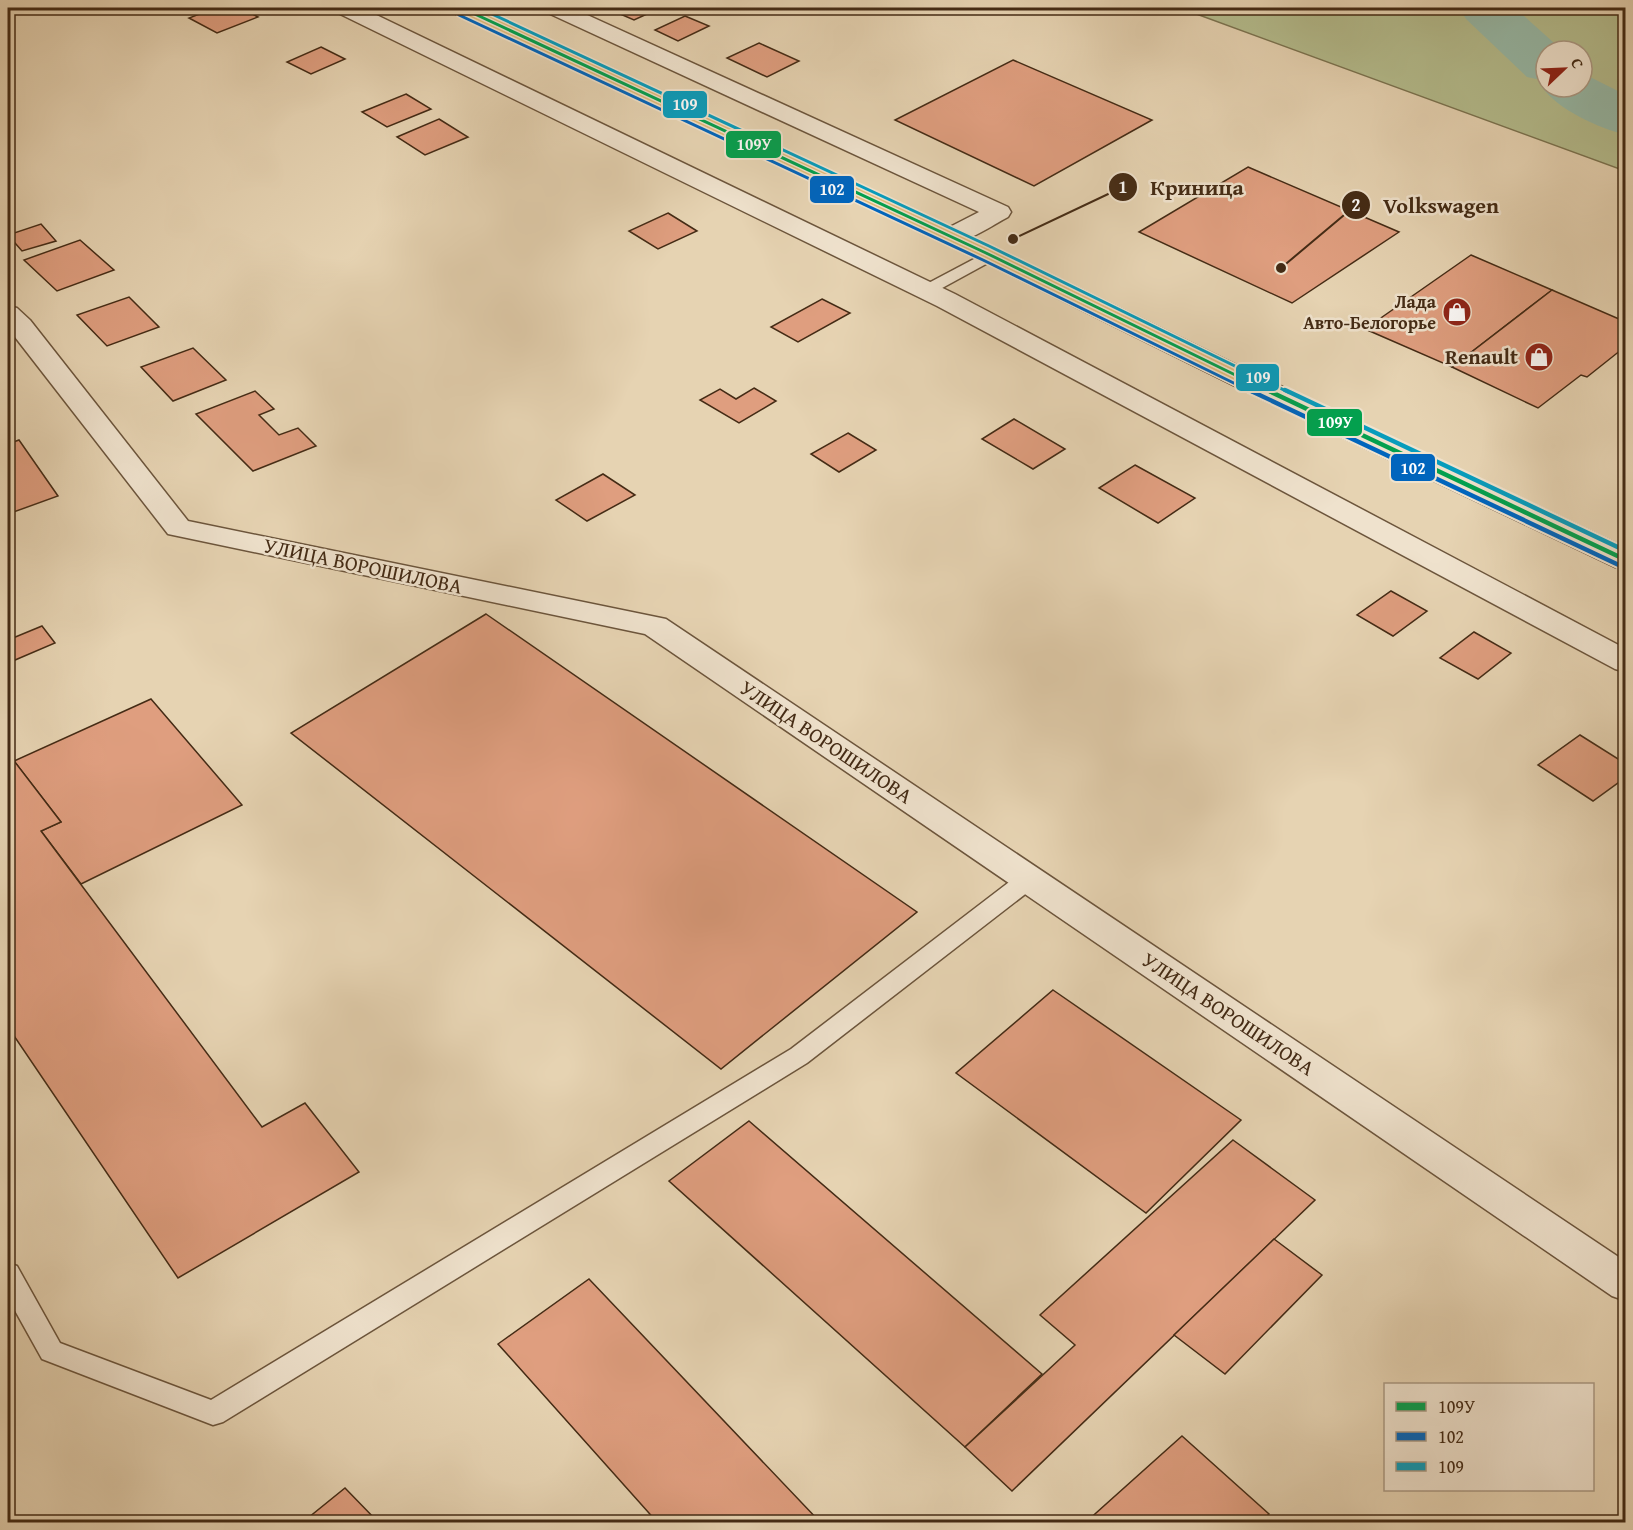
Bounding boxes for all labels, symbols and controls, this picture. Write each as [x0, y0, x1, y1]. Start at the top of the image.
north arrow [1534, 39, 1594, 99]
text: С [1565, 54, 1591, 72]
line badge: 109 [662, 90, 708, 119]
text: 109 [673, 92, 697, 116]
line badge: 109У [725, 130, 782, 159]
text: 109У [737, 132, 771, 156]
callout: Криница [1108, 167, 1256, 207]
text: Криница [1150, 171, 1244, 203]
text: 1 [1118, 173, 1128, 200]
line badge: 102 [809, 175, 855, 204]
text: 102 [820, 177, 844, 201]
callout: Volkswagen [1341, 185, 1511, 225]
text: Volkswagen [1383, 189, 1499, 221]
text: 2 [1351, 191, 1361, 218]
place label: Лада Авто-Белогорье [1303, 288, 1437, 336]
shop icon: Лада Авто-Белогорье [1441, 296, 1473, 328]
place label: Renault [1445, 341, 1518, 372]
shop icon: Renault [1523, 341, 1555, 373]
line badge: 109 [1235, 363, 1280, 392]
text: 109 [1246, 365, 1270, 389]
line badge: 109У [1306, 408, 1363, 437]
text: 109У [1318, 410, 1352, 434]
line badge: 102 [1390, 453, 1436, 482]
text: 102 [1401, 456, 1425, 480]
street label: УЛИЦА ВОРОШИЛОВА [261, 529, 466, 602]
street label: УЛИЦА ВОРОШИЛОВА [734, 672, 919, 811]
street label: УЛИЦА ВОРОШИЛОВА [1136, 944, 1321, 1083]
legend [1384, 1383, 1594, 1491]
text: 109У [1438, 1393, 1475, 1420]
text: 102 [1438, 1423, 1464, 1450]
text: 109 [1438, 1453, 1464, 1480]

